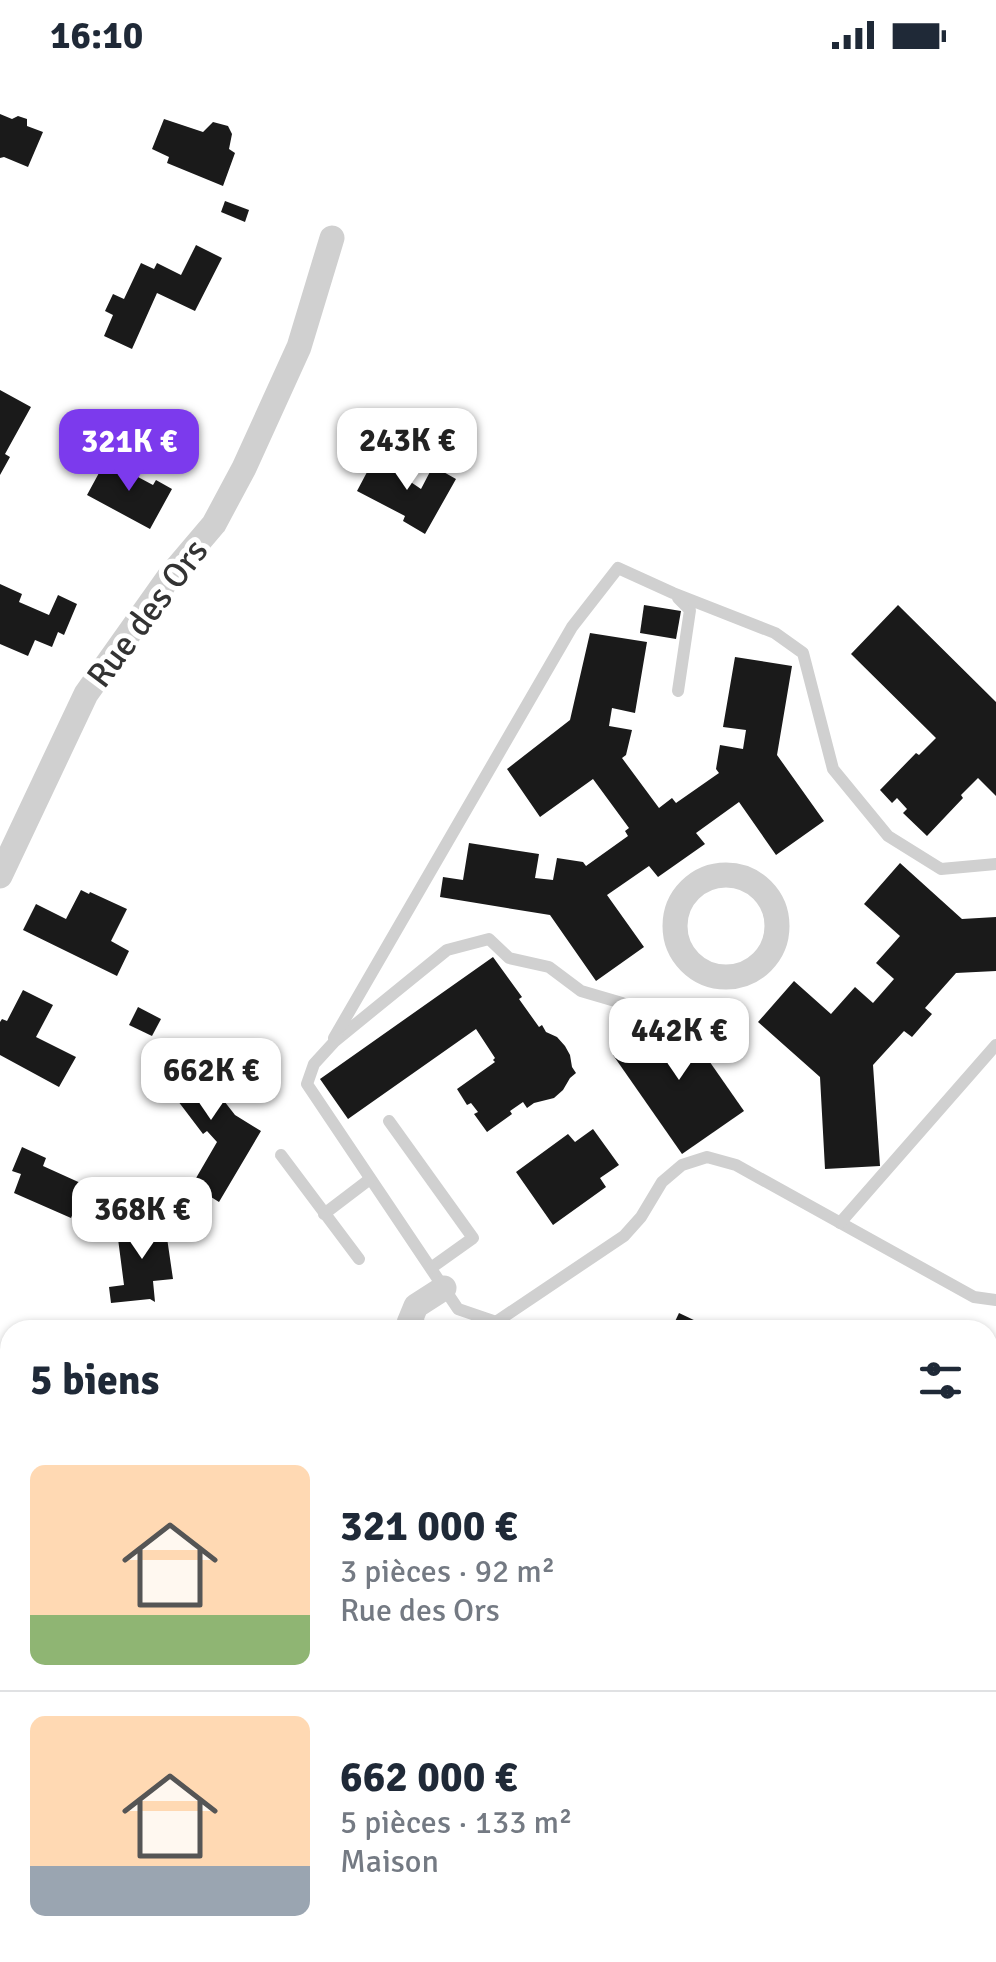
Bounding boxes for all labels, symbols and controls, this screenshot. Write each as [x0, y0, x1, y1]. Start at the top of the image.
text: 16:10 [50, 12, 143, 59]
pin: 243K € [326, 408, 488, 493]
pin: 321K € [48, 409, 210, 494]
text: 243K € [359, 421, 455, 460]
text: 321K € [81, 422, 177, 461]
street label: Rue des Ors [78, 531, 217, 696]
pin: 442K € [598, 998, 760, 1083]
text: 442K € [631, 1011, 727, 1050]
pin: 662K € [130, 1038, 292, 1123]
text: 662K € [163, 1051, 259, 1090]
pin: 368K € [61, 1177, 223, 1262]
text: 368K € [94, 1190, 190, 1229]
icon: filters [913, 1353, 968, 1408]
text: 5 biens [30, 1355, 159, 1406]
text: 321 000 € [340, 1501, 517, 1552]
icon: home [110, 1505, 230, 1625]
text: 3 pièces · 92 m² [340, 1552, 555, 1591]
text: Rue des Ors [340, 1591, 500, 1630]
text: 662 000 € [340, 1752, 517, 1803]
icon: home [110, 1756, 230, 1876]
text: 5 pièces · 133 m² [340, 1803, 573, 1842]
text: Maison [340, 1842, 439, 1881]

